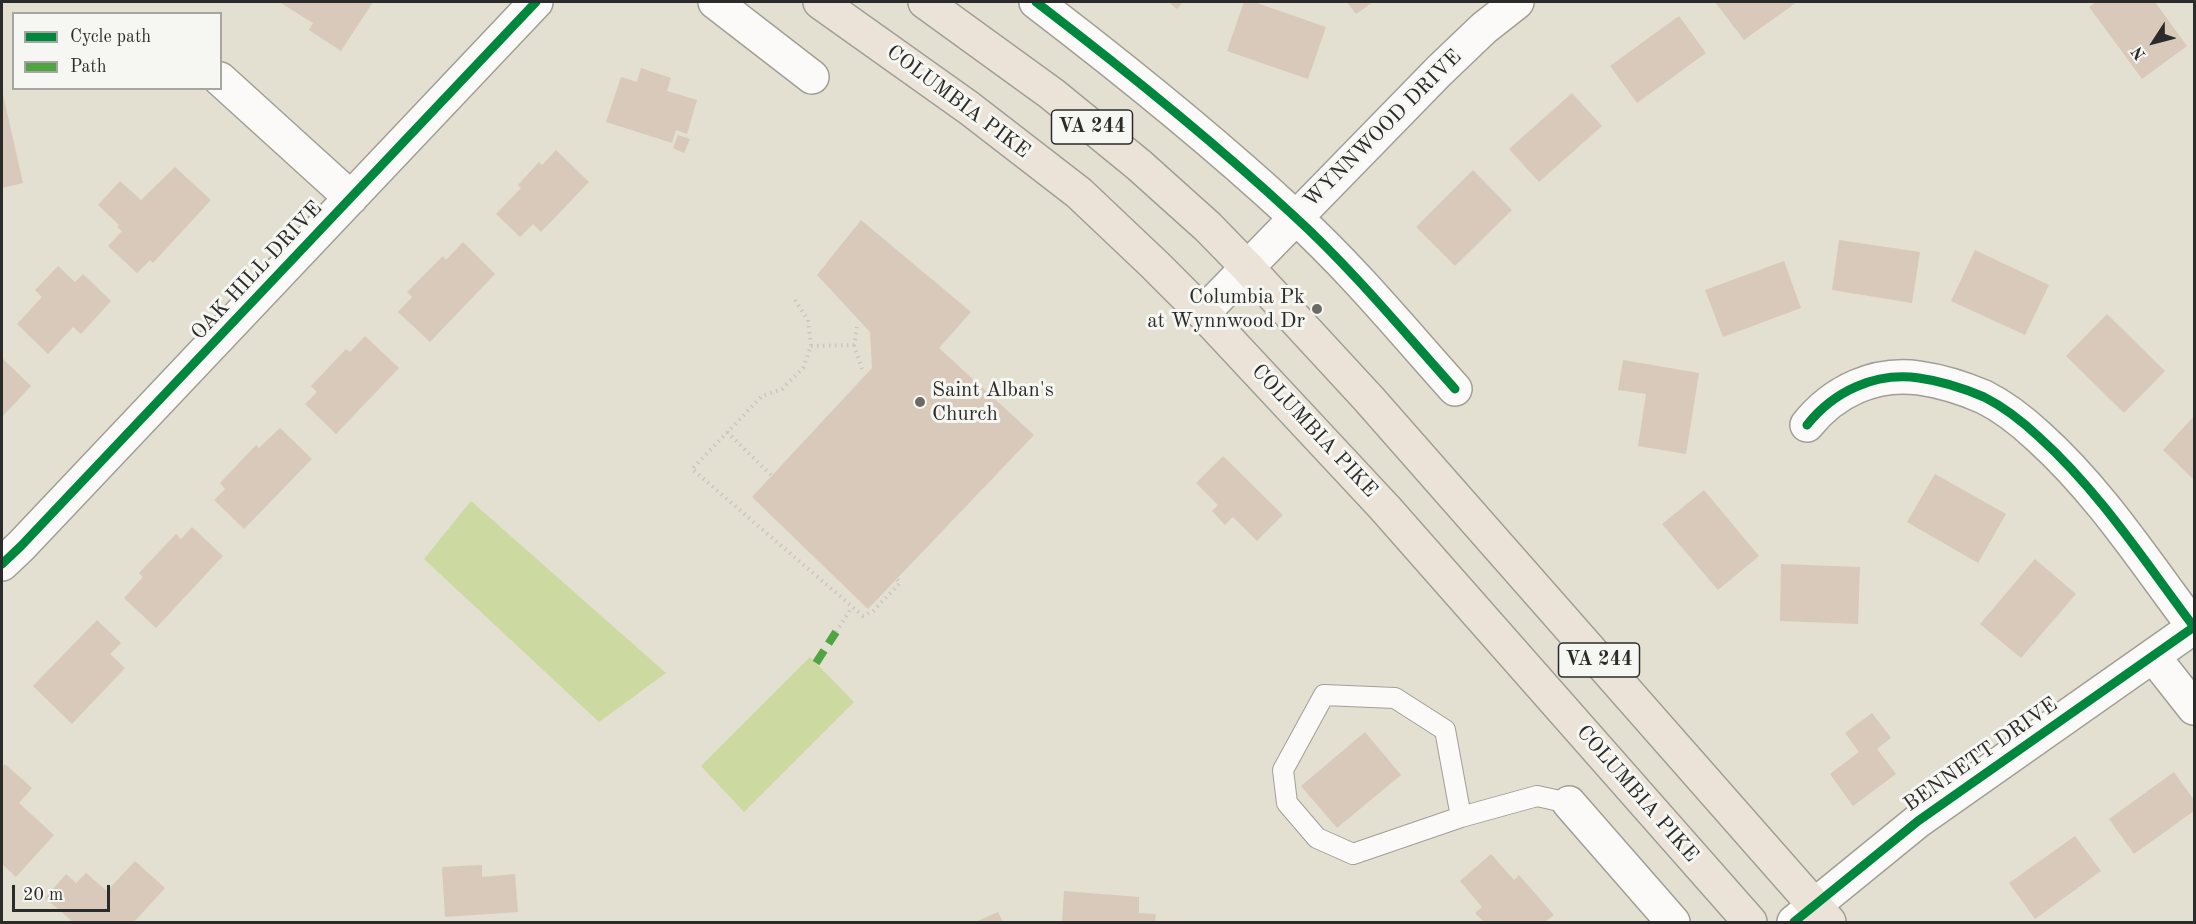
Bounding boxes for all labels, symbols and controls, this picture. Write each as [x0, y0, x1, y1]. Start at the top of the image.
legend [12, 12, 222, 90]
north arrow [2124, 12, 2184, 72]
text: Cycle path [70, 28, 151, 46]
street label: COLUMBIA PIKE [881, 40, 1035, 164]
text: N [2129, 43, 2150, 62]
street label: WYNNWOOD DRIVE [1299, 45, 1467, 213]
text: Path [70, 58, 106, 76]
road number: VA 244 [1052, 110, 1132, 144]
street label: OAK HILL DRIVE [186, 196, 328, 346]
place label: Columbia Pk at Wynnwood Dr [1147, 284, 1305, 334]
marker: Columbia Pk at Wynnwood Dr [1310, 302, 1324, 316]
street label: COLUMBIA PIKE [1246, 359, 1382, 503]
place label: Saint Alban's Church [932, 377, 1054, 427]
marker: Saint Alban's Church [913, 395, 927, 409]
road number: VA 244 [1558, 643, 1640, 677]
street label: BENNETT DRIVE [1899, 692, 2063, 818]
street label: COLUMBIA PIKE [1571, 720, 1703, 868]
scale bar [15, 873, 112, 911]
text: 20 m [23, 886, 63, 904]

